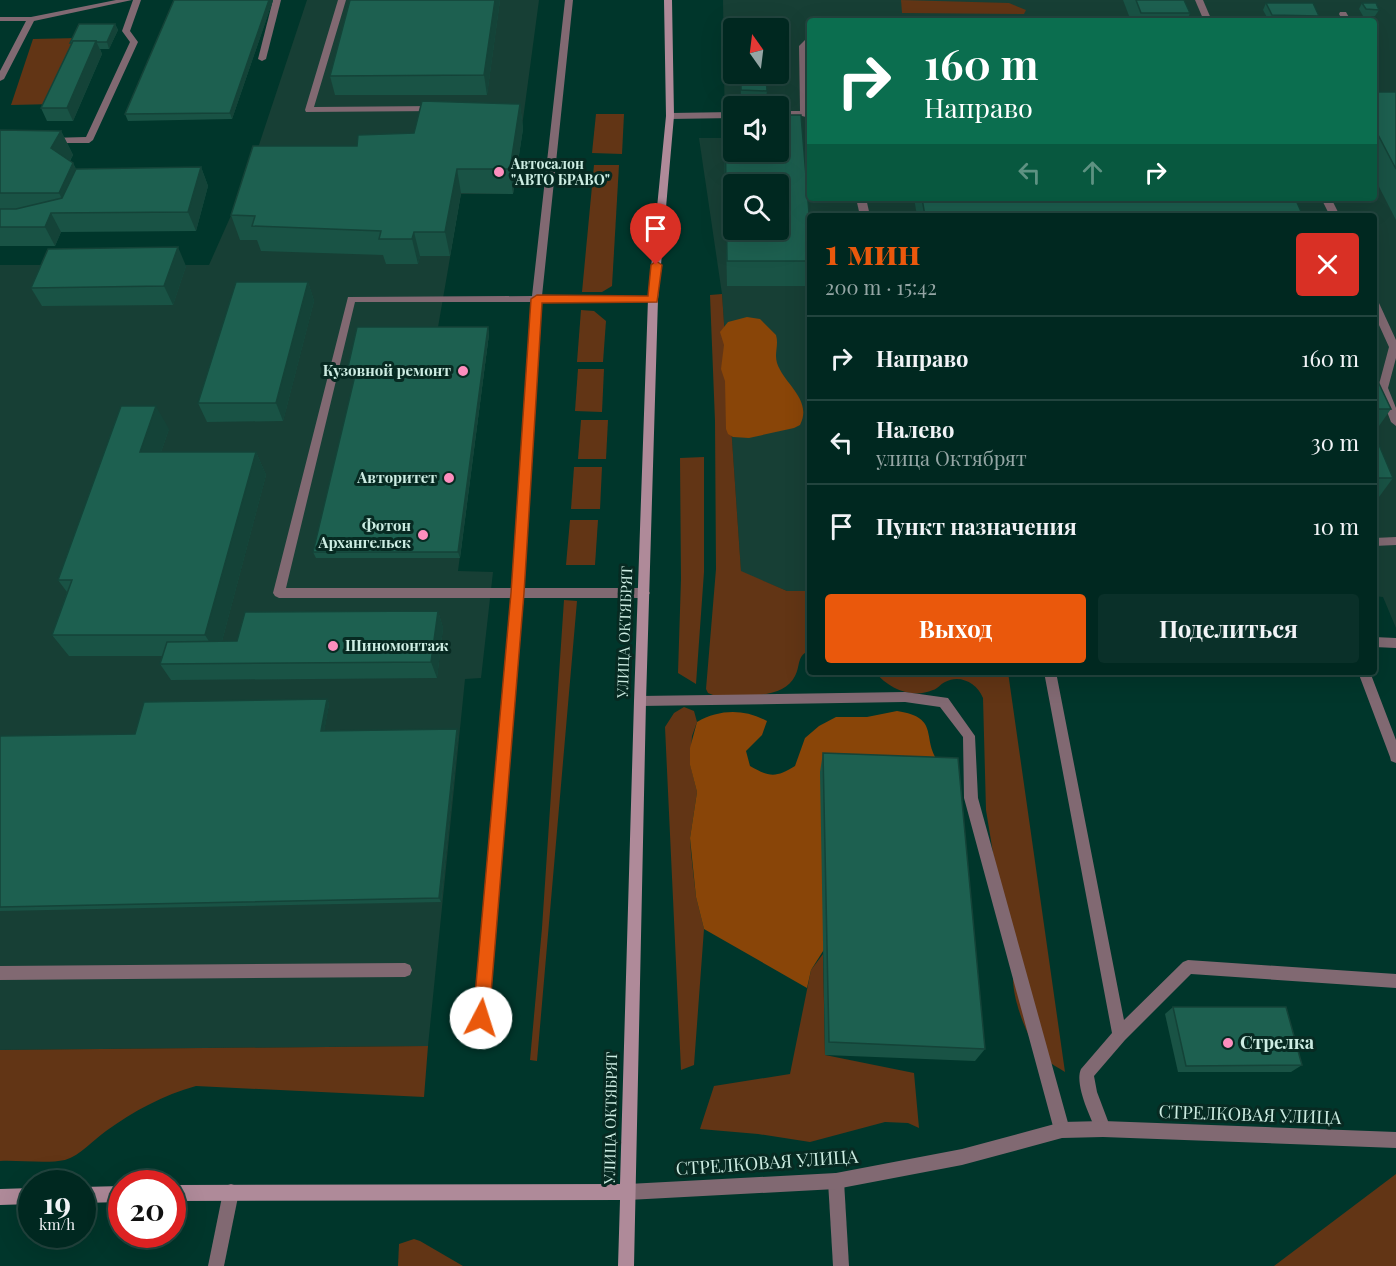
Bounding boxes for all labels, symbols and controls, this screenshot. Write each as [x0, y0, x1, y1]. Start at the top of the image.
north arrow [723, 18, 789, 84]
map controls [723, 18, 789, 240]
text: 160 m [924, 35, 1039, 91]
icon: right [825, 42, 903, 120]
text: Направо [924, 89, 1033, 125]
button: sound [723, 96, 789, 162]
place label: Автосалон "АВТО БРАВО" [510, 154, 610, 189]
icon: left [1013, 156, 1046, 189]
icon: ahead [1076, 156, 1109, 189]
icon: right [1139, 156, 1172, 189]
marker: Автосалон "АВТО БРАВО" [492, 165, 506, 179]
button: search [723, 174, 789, 240]
pin [630, 203, 681, 265]
icon: arrive [639, 212, 672, 245]
text: 1 мин [825, 226, 920, 274]
button: close [1296, 233, 1359, 296]
text: 200 m · 15:42 [825, 273, 937, 300]
icon: right [825, 342, 858, 375]
text: Направо [876, 343, 969, 373]
text: 160 m [1301, 343, 1359, 373]
place label: Кузовной ремонт [323, 360, 451, 380]
marker: Кузовной ремонт [456, 364, 470, 378]
text: Налево [876, 414, 954, 444]
icon: left [825, 426, 858, 459]
text: 30 m [1311, 427, 1359, 457]
text: улица Октябрят [876, 444, 1027, 471]
place label: Авторитет [356, 467, 437, 487]
marker: Авторитет [442, 471, 456, 485]
icon: arrive [825, 510, 858, 543]
text: Пункт назначения [876, 511, 1077, 541]
text: 10 m [1313, 511, 1359, 541]
place label: Фотон Архангельск [318, 515, 412, 552]
marker: Фотон Архангельск [416, 528, 430, 542]
street label: УЛИЦА ОКТЯБРЯТ [612, 566, 636, 699]
button: Выход [825, 594, 1086, 663]
button: Поделиться [1098, 594, 1359, 663]
place label: Шиномонтаж [345, 635, 449, 655]
marker: Шиномонтаж [326, 639, 340, 653]
position arrow [449, 986, 513, 1050]
place label: Стрелка [1240, 1030, 1315, 1054]
marker: Стрелка [1221, 1036, 1235, 1050]
street label: УЛИЦА ОКТЯБРЯТ [599, 1052, 621, 1185]
street label: СТРЕЛКОВАЯ УЛИЦА [1158, 1099, 1343, 1129]
street label: СТРЕЛКОВАЯ УЛИЦА [675, 1144, 860, 1180]
speed limit sign: 20 [108, 1170, 186, 1248]
text: 19 [43, 1182, 71, 1222]
text: km/h [39, 1214, 75, 1234]

